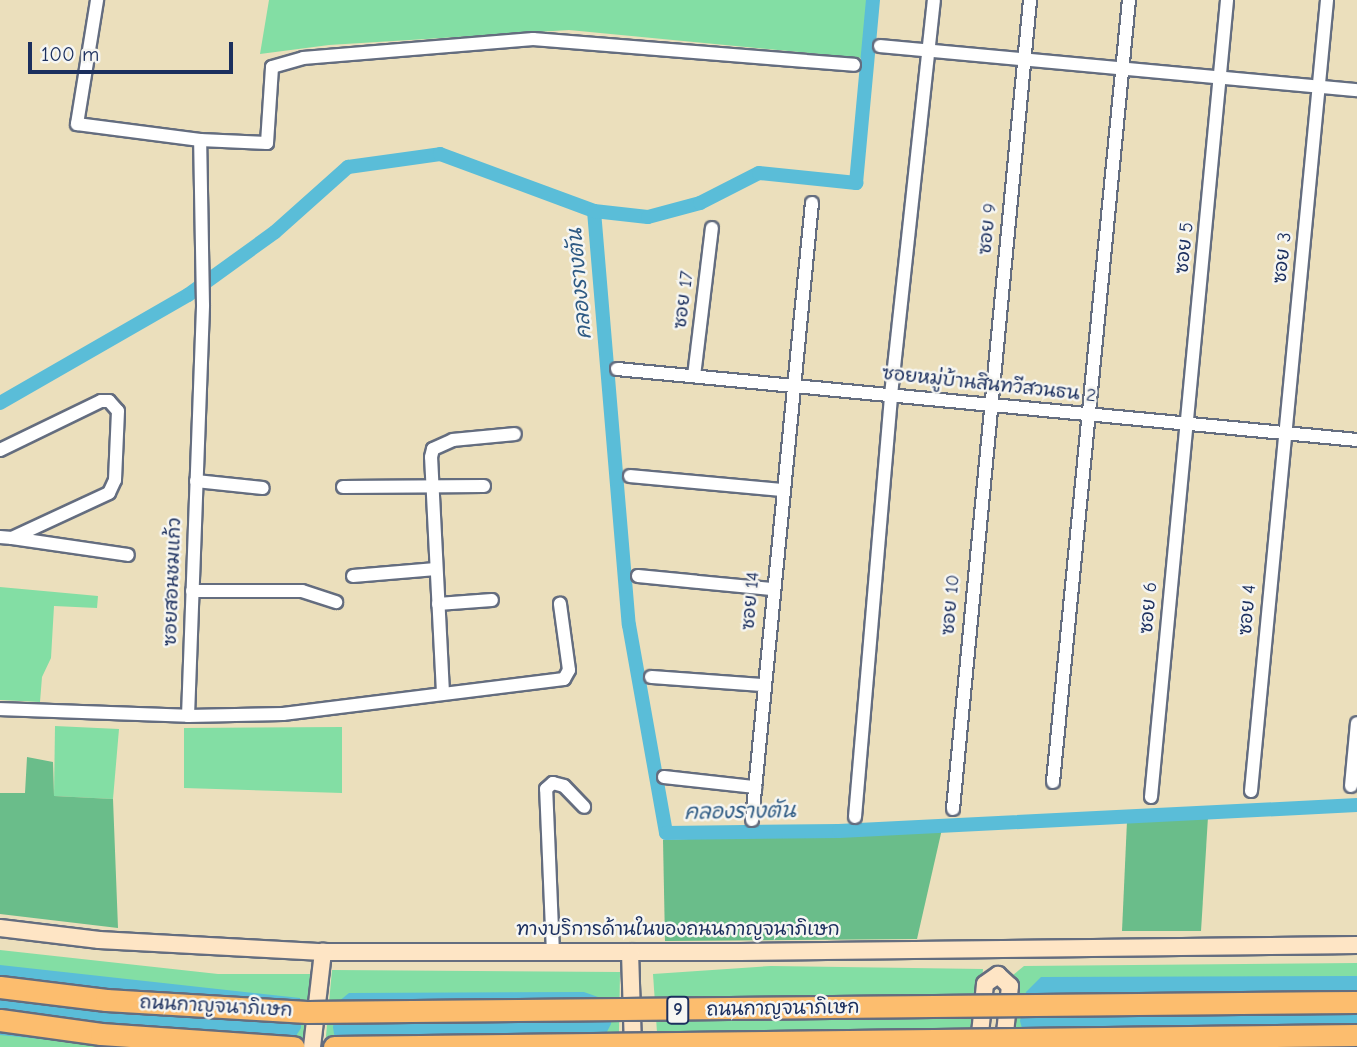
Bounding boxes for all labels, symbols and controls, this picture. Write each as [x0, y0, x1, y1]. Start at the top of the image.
scale bar [32, 28, 236, 72]
text: 100 m [41, 42, 99, 66]
street label: ซอย 9 [974, 202, 1002, 256]
street label: ซอย 5 [1171, 221, 1199, 275]
water label: คลองรางตัน [562, 227, 596, 341]
street label: ซอย 3 [1269, 231, 1297, 285]
street label: ซอย 17 [669, 270, 699, 330]
street label: ซอยหมู่บ้านสินทวีสวนธน 2 [881, 362, 1097, 408]
street label: ซอยสอนชมแก้ว [159, 517, 187, 647]
street label: ซอย 14 [737, 571, 765, 631]
street label: ซอย 10 [937, 574, 965, 636]
street label: ซอย 6 [1135, 581, 1163, 635]
street label: ซอย 4 [1234, 584, 1262, 636]
water label: คลองรางตัน [684, 797, 796, 825]
street label: ทางบริการด้านในของถนนกาญจนาภิเษก [516, 919, 840, 941]
street label: ถนนกาญจนาภิเษก [139, 992, 293, 1022]
road number: 9 [666, 995, 690, 1024]
street label: ถนนกาญจนาภิเษก [706, 996, 860, 1022]

